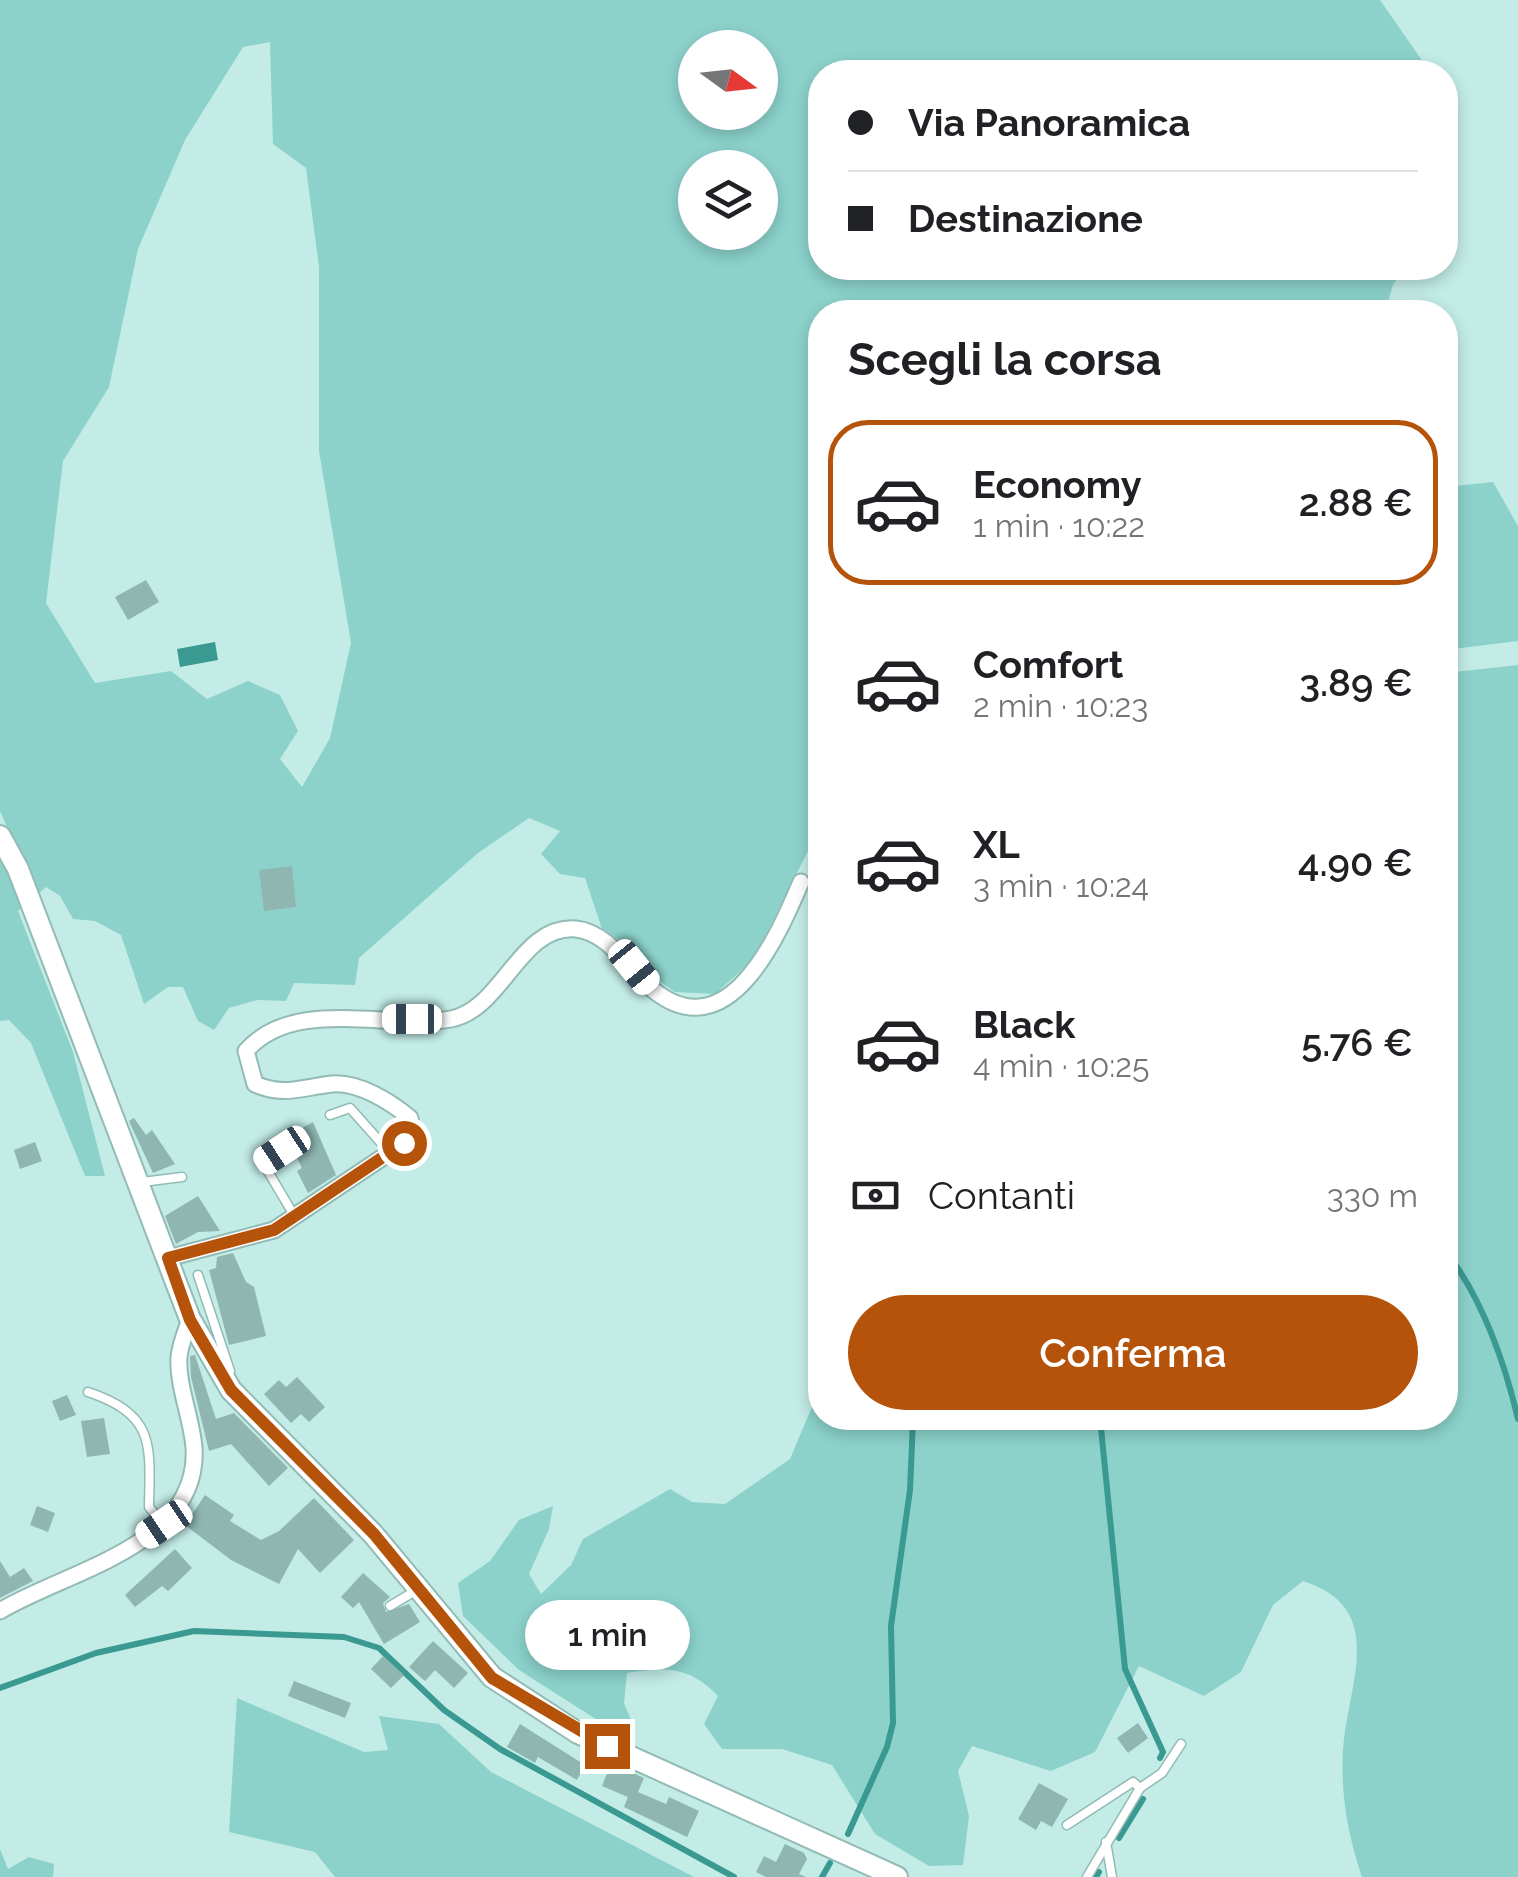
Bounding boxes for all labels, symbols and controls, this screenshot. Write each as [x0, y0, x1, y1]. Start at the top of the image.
north arrow [678, 30, 778, 130]
map controls [678, 30, 778, 250]
text: Via Panoramica [908, 100, 1190, 145]
button: layers [678, 150, 778, 250]
text: Destinazione [908, 196, 1143, 241]
text: Scegli la corsa [848, 333, 1162, 386]
icon: car [853, 458, 943, 548]
text: Economy [973, 462, 1142, 507]
text: 2.88 € [1299, 480, 1413, 525]
text: 1 min · 10:22 [973, 507, 1145, 544]
icon: car [853, 638, 943, 728]
text: Comfort [973, 642, 1123, 687]
text: 3.89 € [1299, 660, 1413, 705]
text: 2 min · 10:23 [973, 687, 1148, 724]
icon: car [853, 818, 943, 908]
text: XL [973, 822, 1020, 867]
text: 4.90 € [1298, 840, 1413, 885]
text: 3 min · 10:24 [973, 867, 1149, 904]
car [603, 934, 665, 1000]
icon: car [853, 998, 943, 1088]
text: Black [973, 1002, 1075, 1047]
car [382, 1004, 442, 1034]
text: 5.76 € [1301, 1020, 1413, 1065]
text: 4 min · 10:25 [973, 1047, 1149, 1084]
car [249, 1121, 315, 1179]
route start [382, 1121, 427, 1166]
icon: cash [848, 1168, 903, 1223]
text: Contanti [928, 1173, 1075, 1218]
text: 330 m [1327, 1177, 1418, 1214]
button: Conferma [848, 1295, 1418, 1410]
car [131, 1495, 197, 1553]
callout: 1 min [524, 1601, 690, 1671]
text: 1 min [568, 1616, 647, 1653]
route end [585, 1724, 630, 1769]

